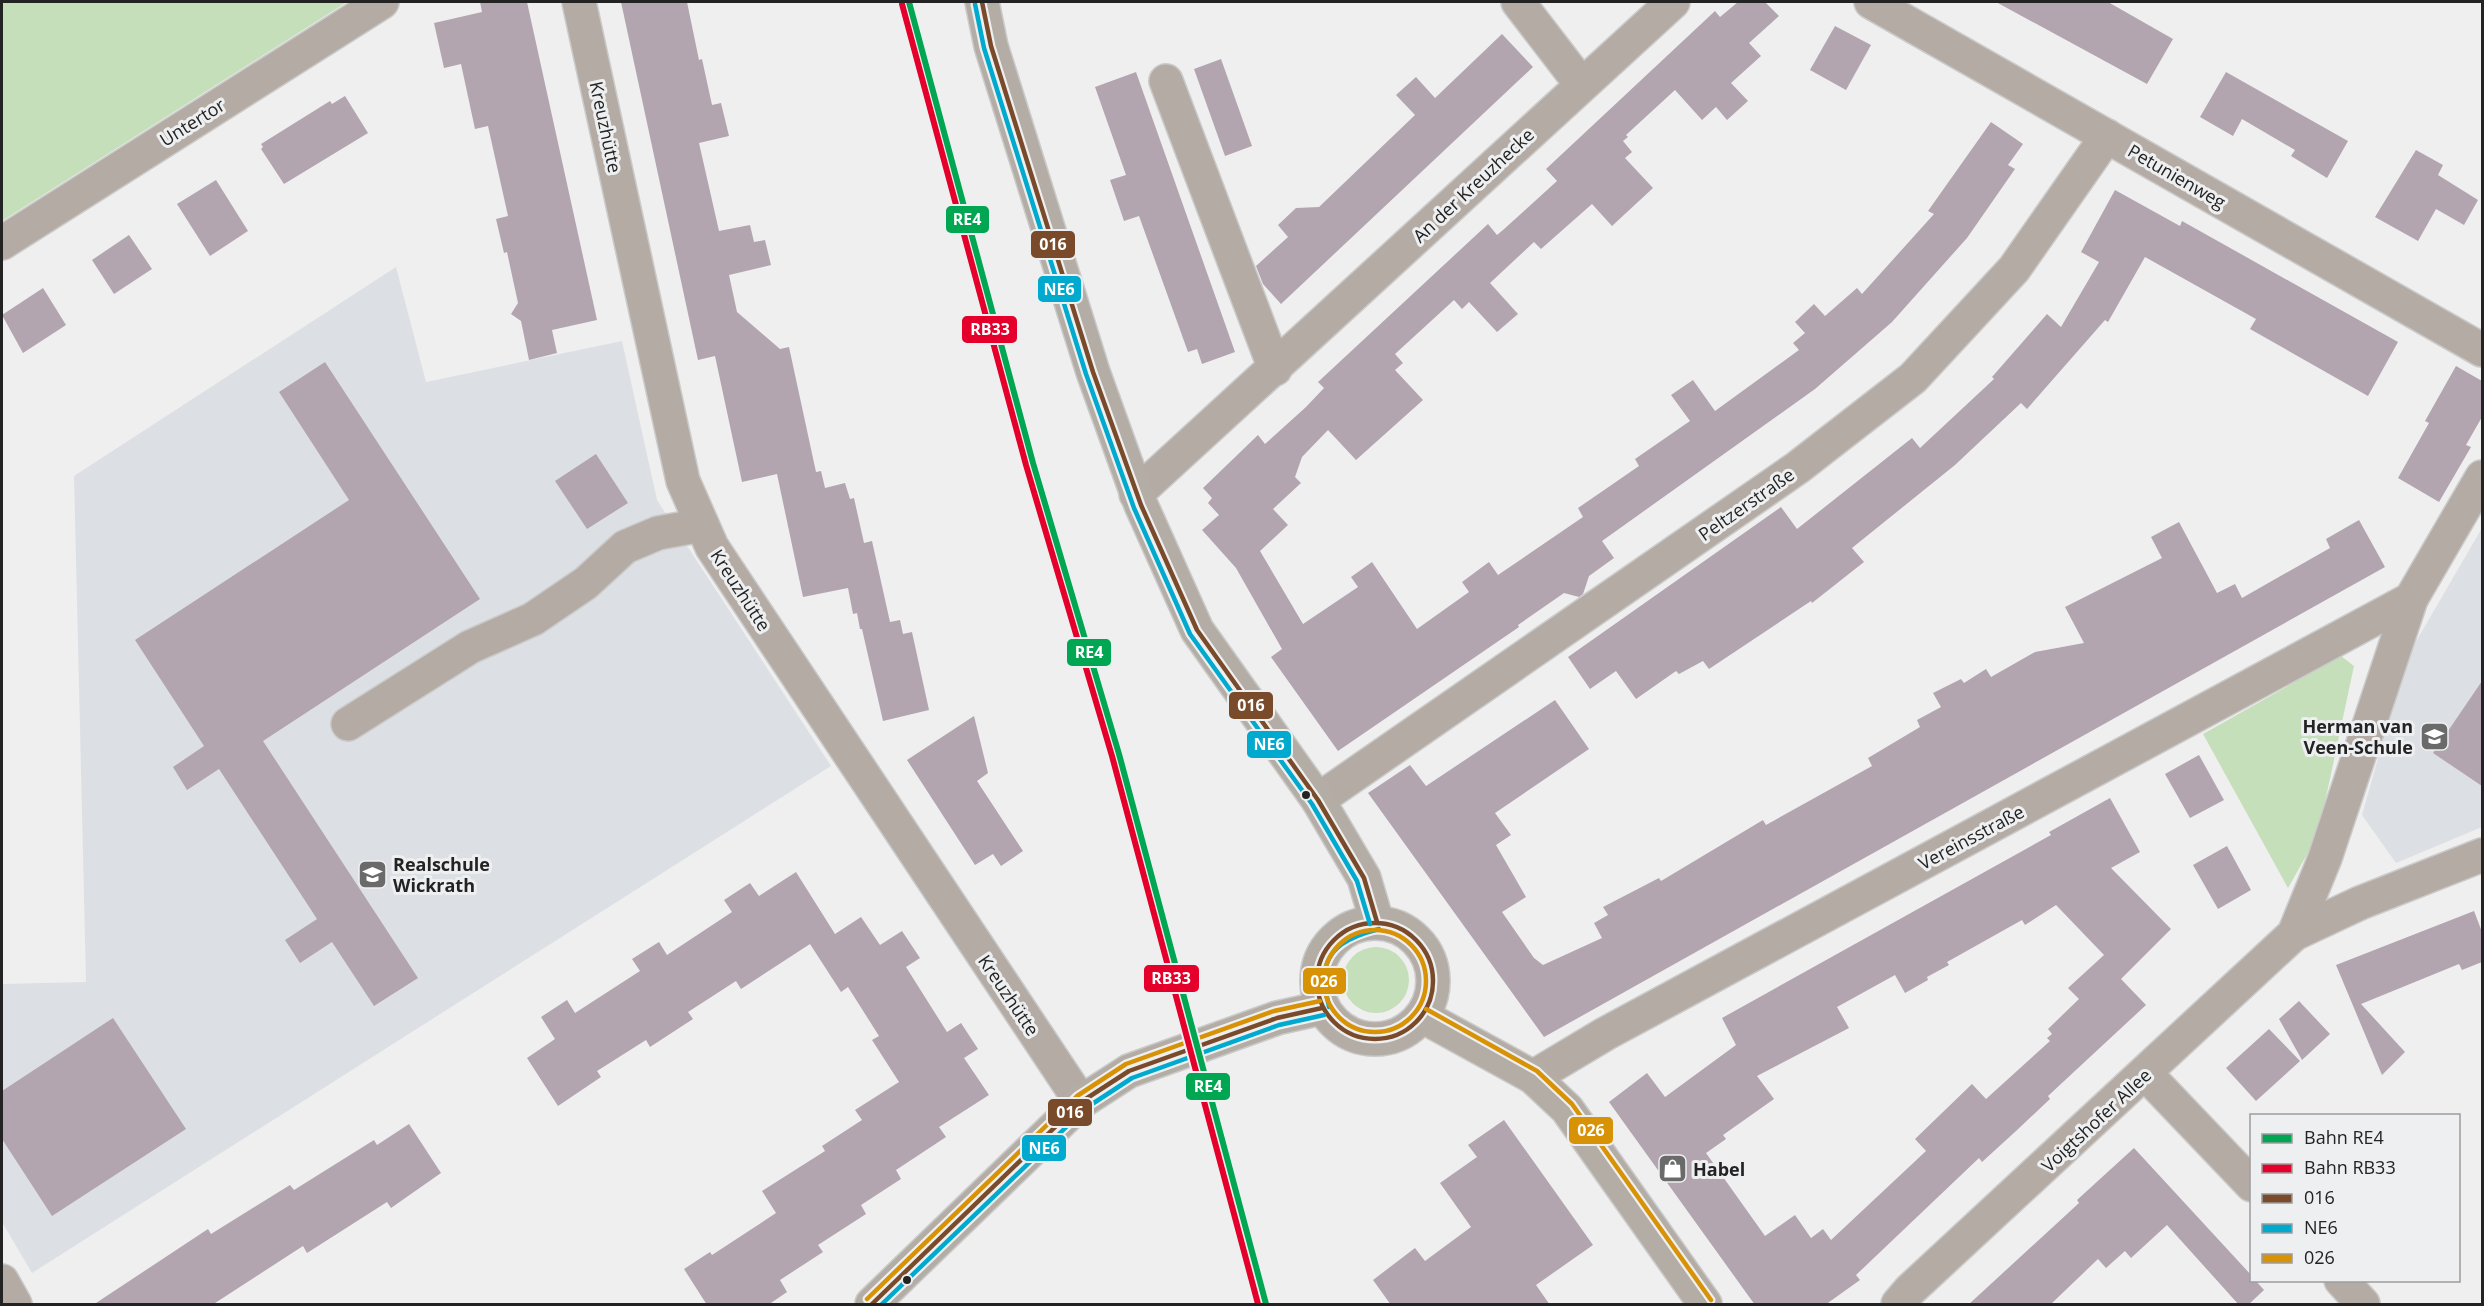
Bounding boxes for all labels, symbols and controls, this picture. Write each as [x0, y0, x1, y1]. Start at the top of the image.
street label: Kreuzhütte [585, 79, 627, 175]
street label: Untertor [155, 92, 230, 151]
street label: An der Kreuzhecke [1407, 123, 1539, 247]
street label: Petunienweg [2124, 138, 2230, 214]
line badge: RE4 [945, 205, 990, 234]
text: RE4 [953, 208, 981, 230]
line badge: 016 [1030, 230, 1076, 259]
text: 016 [1039, 233, 1067, 255]
line badge: NE6 [1037, 275, 1082, 303]
text: NE6 [1043, 278, 1075, 300]
line badge: RB33 [961, 315, 1018, 344]
text: RB33 [970, 318, 1010, 340]
street label: Peltzerstraße [1693, 462, 1799, 546]
street label: Kreuzhütte [706, 544, 776, 636]
line badge: RE4 [1066, 638, 1112, 667]
text: RE4 [1075, 641, 1103, 663]
line badge: 016 [1228, 691, 1274, 720]
text: 016 [1237, 694, 1265, 716]
place label: Herman van Veen-Schule [2302, 714, 2413, 759]
school or university icon: Herman van Veen-Schule [2418, 720, 2450, 752]
line badge: NE6 [1246, 730, 1292, 759]
text: NE6 [1253, 733, 1285, 755]
unlabelled marker [1300, 789, 1312, 801]
street label: Vereinsstraße [1914, 799, 2028, 875]
place label: Realschule Wickrath [393, 852, 490, 897]
school or university icon: Realschule Wickrath [356, 858, 388, 890]
street label: Kreuzhütte [973, 950, 1045, 1040]
line badge: RB33 [1143, 964, 1200, 993]
text: RB33 [1151, 967, 1191, 989]
line badge: 026 [1302, 967, 1347, 995]
text: 026 [1310, 970, 1338, 992]
street label: Voigtshofer Allee [2036, 1063, 2156, 1177]
line badge: RE4 [1185, 1072, 1231, 1101]
text: RE4 [1194, 1075, 1222, 1097]
line badge: 016 [1047, 1098, 1093, 1127]
text: 016 [1056, 1101, 1084, 1123]
legend [2250, 1114, 2460, 1282]
line badge: 026 [1568, 1116, 1614, 1145]
text: 026 [1577, 1119, 1605, 1141]
text: Bahn RE4 [2304, 1125, 2384, 1149]
line badge: NE6 [1021, 1134, 1067, 1162]
text: NE6 [1028, 1137, 1060, 1159]
shop icon: Habel [1656, 1153, 1688, 1185]
text: Bahn RB33 [2304, 1155, 2396, 1179]
place label: Habel [1693, 1157, 1745, 1181]
text: 016 [2304, 1185, 2335, 1209]
text: NE6 [2304, 1215, 2338, 1239]
text: 026 [2304, 1245, 2335, 1269]
unlabelled marker [901, 1274, 913, 1286]

